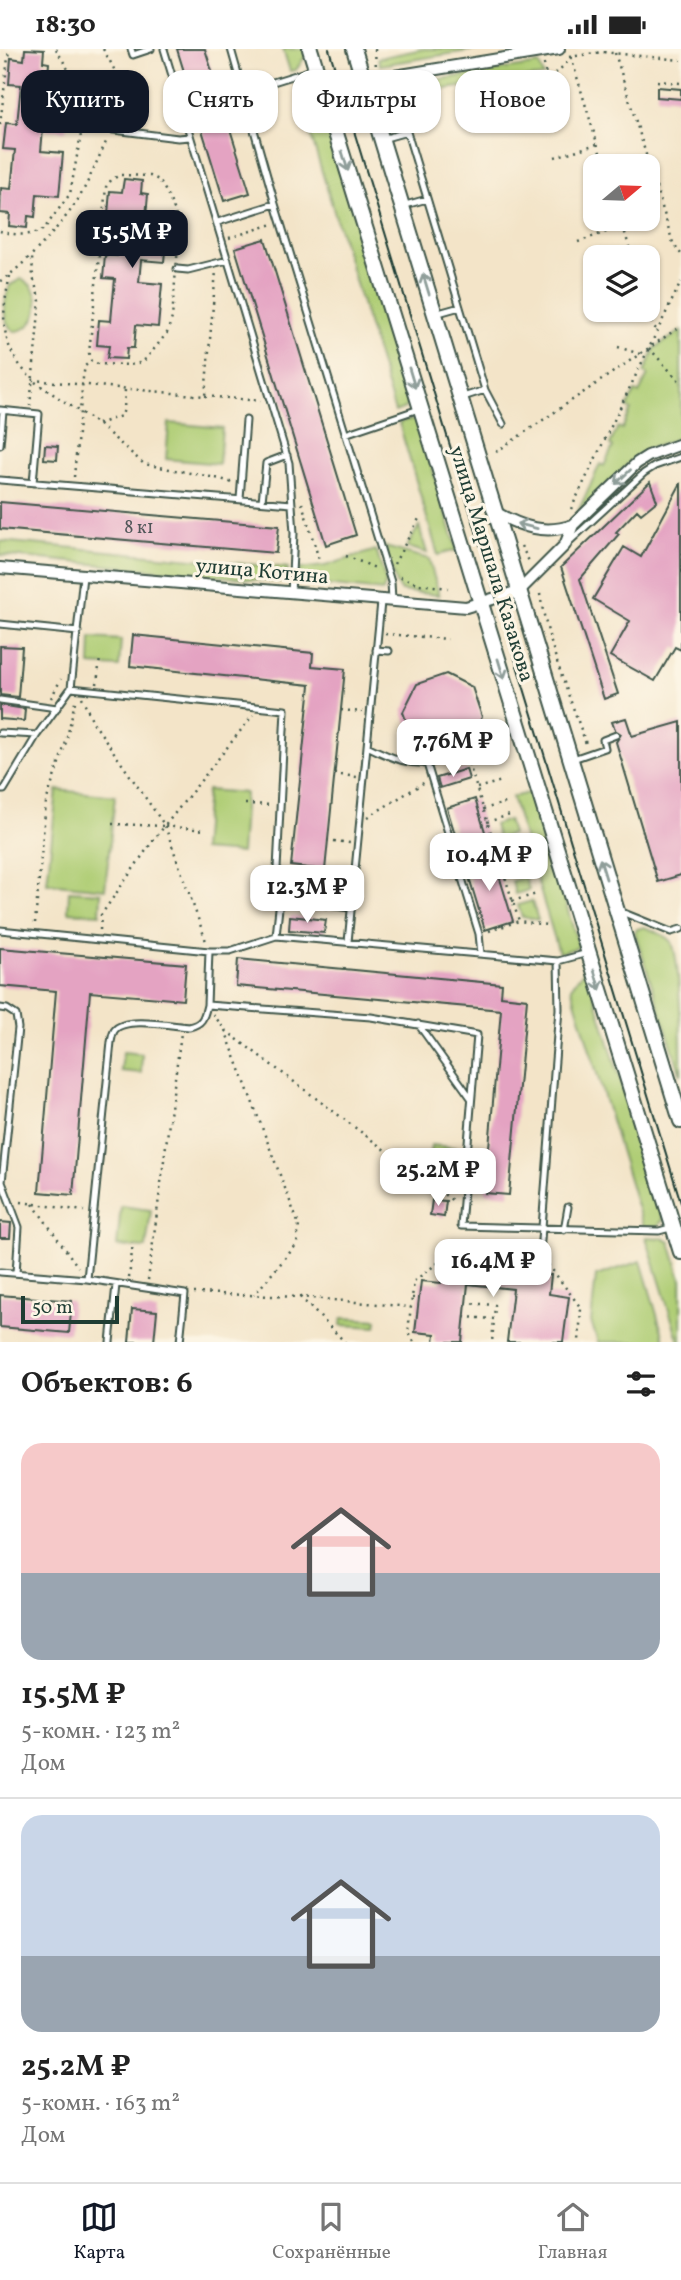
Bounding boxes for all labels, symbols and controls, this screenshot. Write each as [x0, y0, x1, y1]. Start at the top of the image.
text: 18:30 [35, 7, 96, 43]
chip: Купить [21, 70, 149, 133]
chip: Снять [163, 70, 278, 133]
chip: Фильтры [292, 70, 441, 133]
chip: Новое [455, 70, 570, 133]
one-way arrow [339, 150, 352, 172]
north arrow [583, 154, 660, 231]
map controls [583, 154, 660, 322]
pin: 15.5M ₽ [67, 211, 197, 270]
text: 15.5M ₽ [92, 217, 172, 249]
button: layers [583, 245, 660, 322]
one-way arrow [418, 273, 431, 295]
one-way arrow [406, 367, 419, 389]
street label: улица Маршала Казакова [441, 442, 541, 686]
one-way arrow [615, 469, 632, 486]
house number: 8 к1 [124, 516, 154, 541]
one-way arrow [516, 519, 539, 532]
street label: улица Котина [194, 552, 330, 592]
one-way arrow [495, 658, 508, 680]
pin: 7.76M ₽ [388, 719, 518, 779]
text: 7.76M ₽ [413, 726, 493, 758]
pin: 10.4M ₽ [424, 833, 554, 893]
text: 10.4M ₽ [446, 840, 532, 872]
one-way arrow [596, 858, 609, 880]
pin: 12.3M ₽ [242, 865, 372, 925]
text: 12.3M ₽ [266, 872, 348, 904]
one-way arrow [591, 969, 604, 991]
pin: 25.2M ₽ [373, 1149, 503, 1208]
text: 25.2M ₽ [396, 1155, 480, 1187]
pin: 16.4M ₽ [428, 1239, 558, 1299]
text: 16.4M ₽ [451, 1246, 535, 1278]
scale bar [21, 1293, 119, 1325]
text: 50 m [32, 1295, 73, 1321]
text: Объектов: 6 [21, 1363, 193, 1405]
icon: filters [622, 1365, 660, 1403]
icon: home [278, 1489, 404, 1615]
text: 15.5M ₽ [21, 1674, 126, 1716]
text: 5-комн. · 123 m² [21, 1716, 180, 1748]
text: Дом [21, 1748, 65, 1780]
icon: home [278, 1861, 404, 1987]
text: 25.2M ₽ [21, 2046, 131, 2088]
text: 5-комн. · 163 m² [21, 2088, 180, 2120]
text: Дом [21, 2120, 65, 2152]
tab: Карта [74, 2198, 125, 2266]
tab: Сохранённые [272, 2198, 391, 2266]
tab: Главная [538, 2198, 607, 2266]

